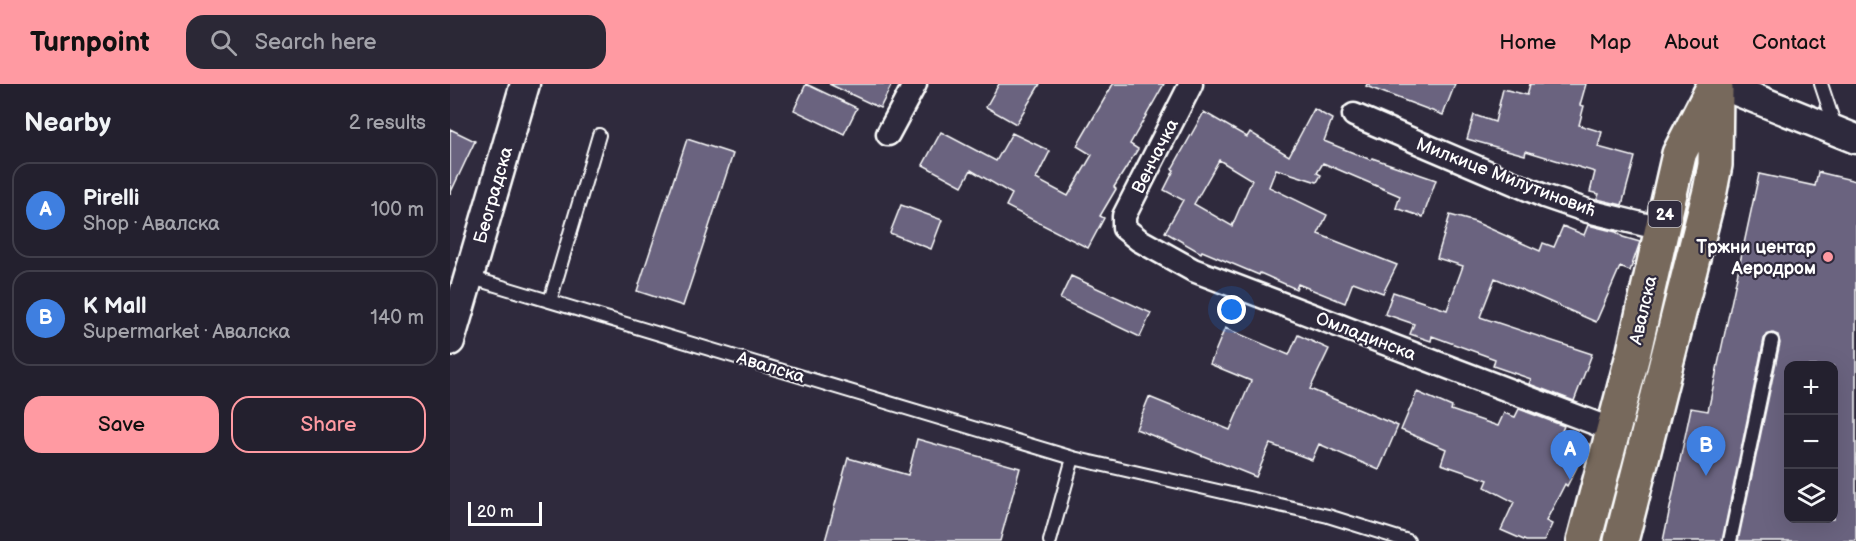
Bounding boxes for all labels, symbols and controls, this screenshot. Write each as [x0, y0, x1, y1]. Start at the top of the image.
search box [186, 15, 606, 69]
text: Turnpoint [30, 26, 150, 59]
icon: search [207, 26, 240, 59]
text: Search here [255, 29, 377, 56]
text: Home [1499, 30, 1556, 55]
text: Map [1589, 30, 1631, 55]
text: About [1664, 30, 1719, 55]
text: Contact [1752, 30, 1826, 55]
text: Nearby [24, 108, 111, 139]
text: 2 results [349, 111, 426, 135]
street label: Венчачка [1128, 115, 1183, 197]
street label: Милкице Милутиновић [1413, 134, 1599, 221]
street label: Београдска [470, 144, 517, 246]
text: Pirelli [83, 185, 140, 212]
text: A [39, 198, 52, 222]
text: 100 m [371, 198, 424, 222]
road number: 24 [1648, 201, 1682, 227]
text: Shop · Авалска [83, 212, 220, 236]
place label: Тржни центар Аеродром [1696, 237, 1816, 279]
marker: Тржни центар Аеродром [1821, 250, 1835, 264]
street label: Авалска [1625, 273, 1662, 348]
text: K Mall [83, 293, 147, 320]
your location [1217, 295, 1246, 324]
text: B [38, 306, 53, 330]
text: 140 m [370, 306, 424, 330]
street label: Омладинска [1313, 308, 1419, 365]
text: Supermarket · Авалска [83, 320, 290, 344]
street label: Авалска [733, 347, 808, 388]
map controls [1784, 361, 1838, 523]
button: + [1784, 361, 1838, 415]
button: Save [24, 396, 219, 453]
button: Share [231, 396, 426, 453]
button: − [1784, 415, 1838, 469]
pin: B [1686, 426, 1726, 476]
pin: A [1550, 430, 1590, 480]
button: layers [1784, 469, 1838, 523]
scale bar [468, 499, 542, 526]
text: 20 m [477, 503, 513, 522]

